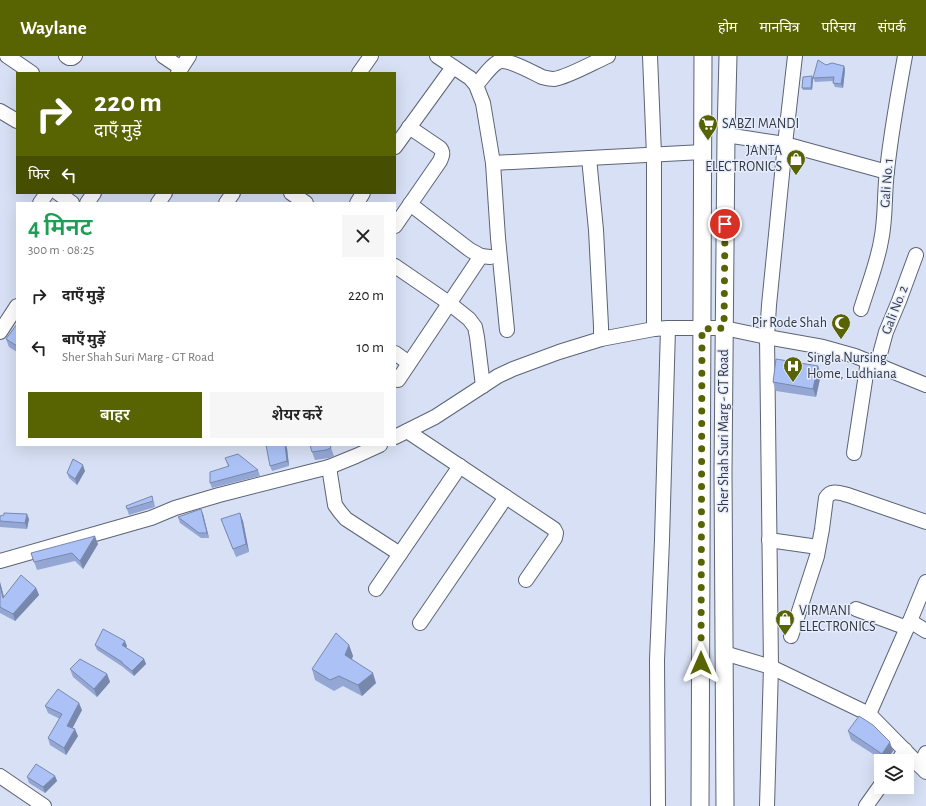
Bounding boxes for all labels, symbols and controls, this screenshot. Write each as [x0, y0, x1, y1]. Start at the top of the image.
text: Waylane [20, 19, 87, 38]
text: होम [718, 21, 737, 35]
text: मानचित्र [759, 21, 800, 35]
text: परिचय [822, 21, 856, 35]
text: संपर्क [878, 21, 906, 35]
icon: right [28, 88, 80, 140]
text: 220 m [94, 89, 162, 117]
supermarket icon: SABZI MANDI [697, 113, 719, 141]
place label: SABZI MANDI [722, 117, 799, 131]
text: दाएँ मुड़ें [94, 122, 142, 140]
place label: JANTA ELECTRONICS [705, 144, 782, 174]
shop icon: JANTA ELECTRONICS [785, 148, 807, 176]
street label: Gali No. 1 [878, 158, 896, 208]
icon: left [58, 164, 80, 186]
text: फिर [28, 167, 50, 182]
pin [708, 207, 742, 241]
icon: arrive [714, 213, 736, 235]
button: close [342, 215, 384, 257]
text: 4 मिनट [28, 216, 92, 240]
text: 300 m · 08:25 [28, 244, 94, 257]
street label: Gali No. 2 [879, 284, 911, 336]
icon: right [28, 285, 50, 307]
text: दाएँ मुड़ें [62, 288, 105, 303]
text: 220 m [348, 288, 384, 303]
mosque icon: Pir Rode Shah [830, 312, 852, 340]
place label: Pir Rode Shah [752, 316, 827, 330]
text: बाएँ मुड़ें [62, 332, 105, 347]
icon: left [28, 337, 50, 359]
text: 10 m [356, 340, 384, 355]
street label: Sher Shah Suri Marg - GT Road [717, 349, 731, 513]
text: Sher Shah Suri Marg - GT Road [62, 351, 214, 364]
place label: Singla Nursing Home, Ludhiana [807, 351, 897, 381]
hospital icon: Singla Nursing Home, Ludhiana [782, 355, 804, 383]
button: बाहर [28, 392, 202, 438]
button: शेयर करें [210, 392, 384, 438]
place label: VIRMANI ELECTRONICS [799, 604, 876, 634]
shop icon: VIRMANI ELECTRONICS [774, 608, 796, 636]
position arrow [680, 642, 722, 684]
map controls [874, 754, 914, 794]
button: layers [874, 754, 914, 794]

